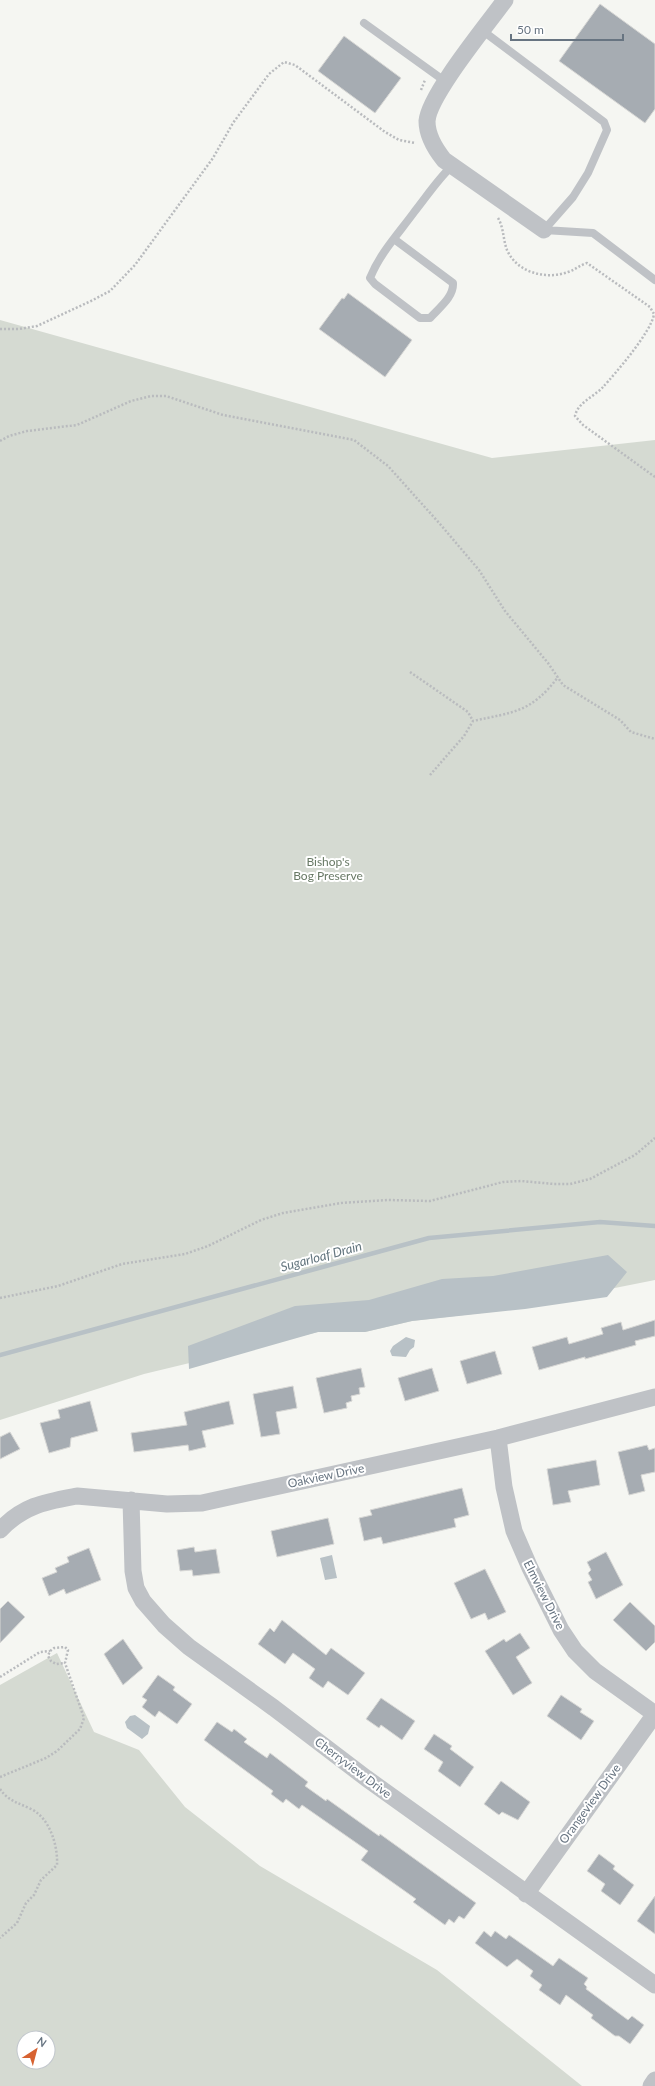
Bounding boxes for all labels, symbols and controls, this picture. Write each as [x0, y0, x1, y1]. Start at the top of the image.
scale bar [511, 16, 623, 42]
text: 50 m [517, 22, 544, 37]
park label: Bishop's Bog Preserve [293, 854, 363, 883]
water label: Sugarloaf Drain [279, 1237, 364, 1275]
street label: Oakview Drive [286, 1460, 365, 1491]
street label: Elmview Drive [521, 1558, 568, 1632]
street label: Cherryview Drive [312, 1734, 395, 1801]
street label: Orangeview Drive [556, 1761, 624, 1847]
north arrow [16, 2030, 56, 2070]
text: N [35, 2034, 49, 2049]

